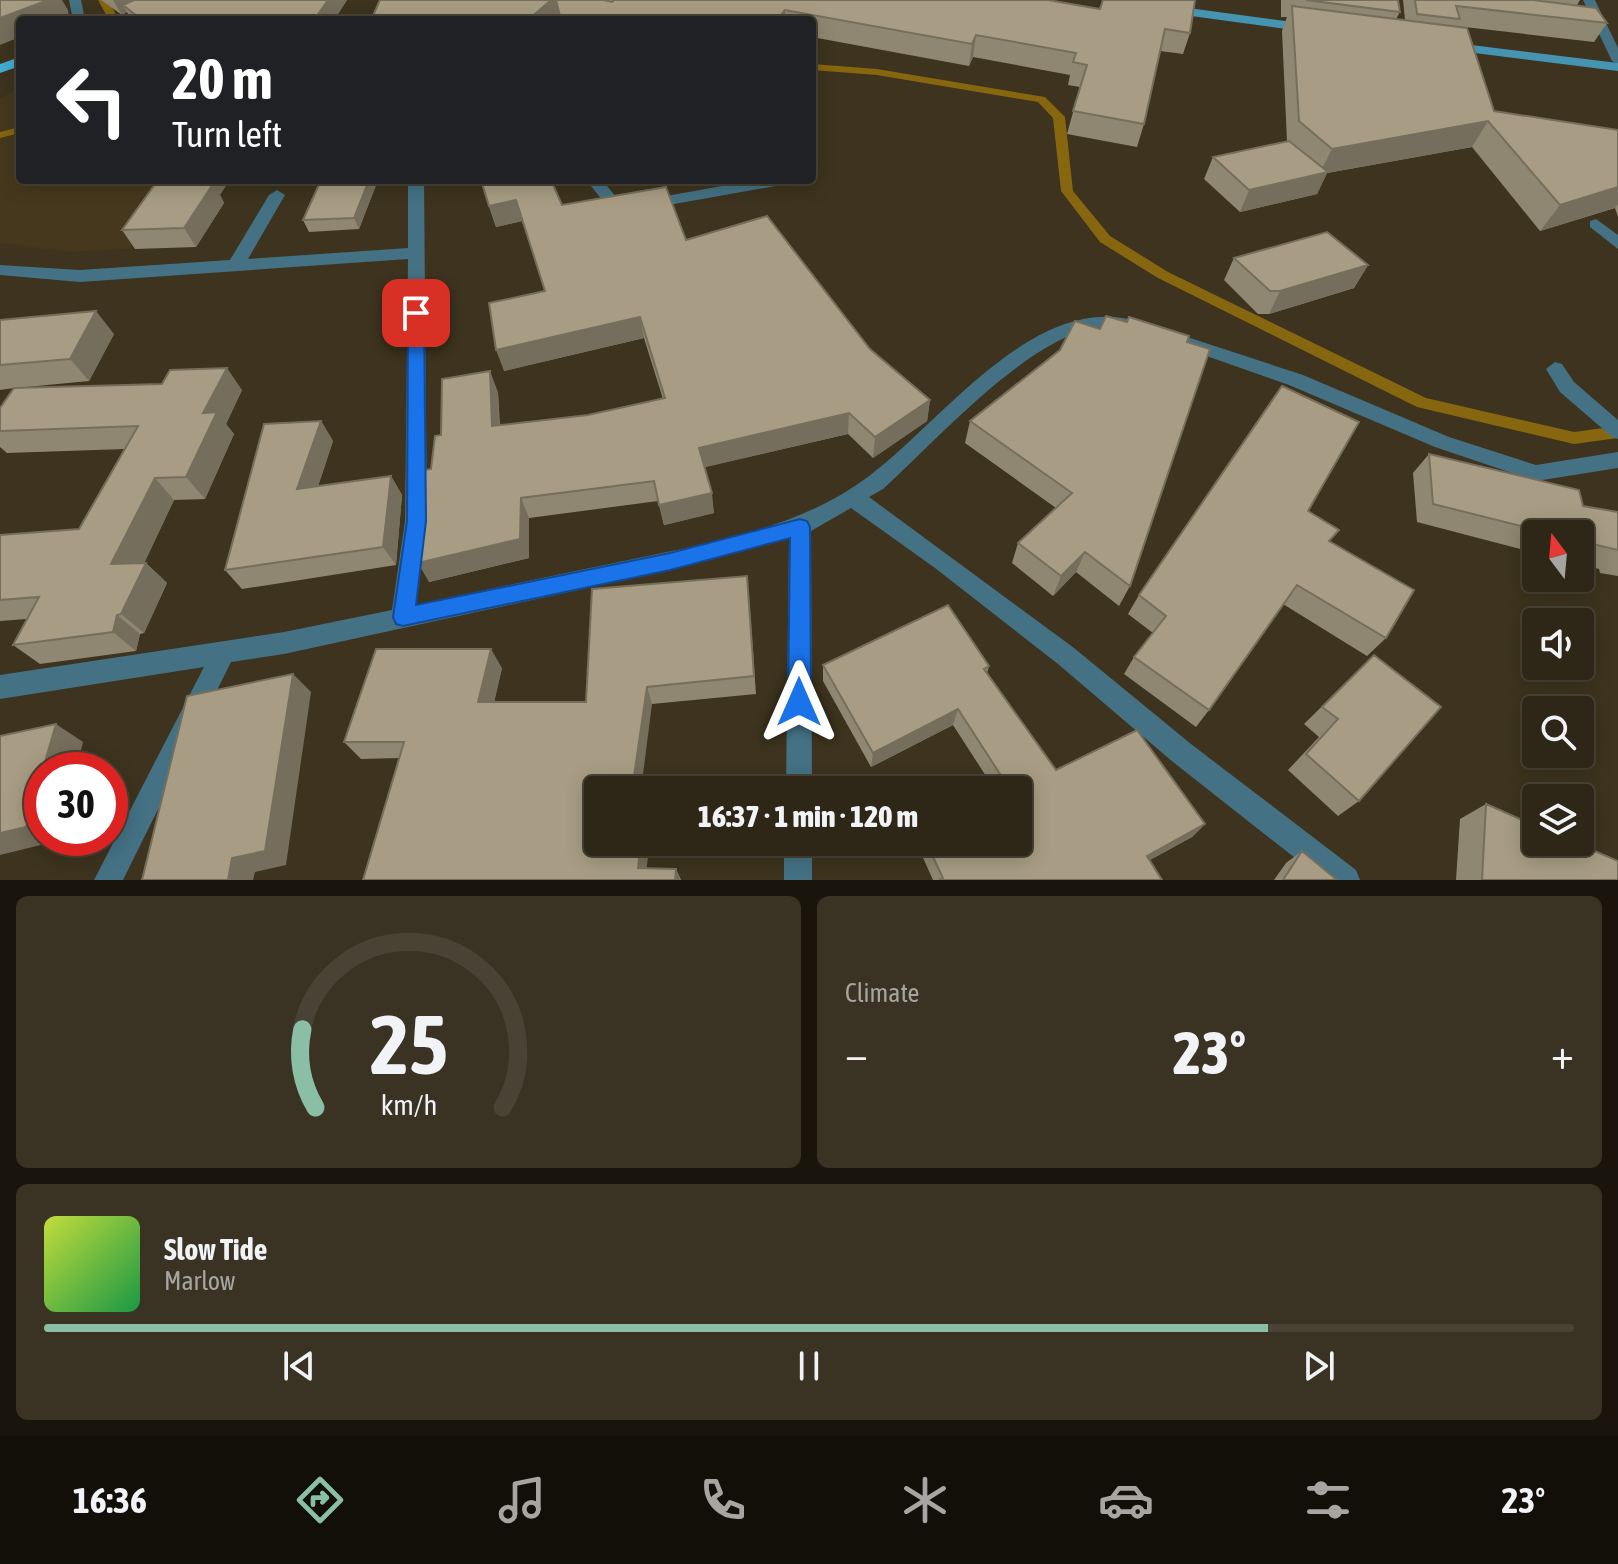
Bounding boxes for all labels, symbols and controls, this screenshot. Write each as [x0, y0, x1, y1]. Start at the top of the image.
text: 20 m [172, 47, 273, 111]
icon: left [40, 48, 144, 152]
text: Turn left [172, 113, 282, 155]
pin [382, 279, 450, 347]
icon: arrive [394, 291, 438, 335]
north arrow [1522, 520, 1594, 592]
map controls [1522, 520, 1594, 856]
button: sound [1522, 608, 1594, 680]
position arrow [757, 660, 841, 744]
button: search [1522, 696, 1594, 768]
speed limit sign: 30 [24, 752, 128, 856]
button: layers [1522, 784, 1594, 856]
text: 16:37 · 1 min · 120 m [698, 799, 918, 833]
text: Climate [845, 978, 919, 1008]
text: 25 [369, 996, 448, 1092]
text: 23° [1173, 1018, 1246, 1087]
text: − [845, 1028, 868, 1078]
text: + [1551, 1028, 1574, 1078]
text: km/h [380, 1088, 437, 1121]
text: Slow Tide [164, 1232, 267, 1266]
text: Marlow [164, 1266, 235, 1296]
icon: previous [277, 1344, 321, 1388]
icon: pause [787, 1344, 831, 1388]
icon: next [1297, 1344, 1341, 1388]
icon: directions [292, 1472, 348, 1528]
icon: music [494, 1472, 550, 1528]
icon: phone [695, 1472, 751, 1528]
icon: climate [897, 1472, 953, 1528]
icon: car [1098, 1472, 1154, 1528]
icon: filters [1300, 1472, 1356, 1528]
text: 16:36 [73, 1479, 147, 1521]
text: 23° [1501, 1479, 1545, 1521]

